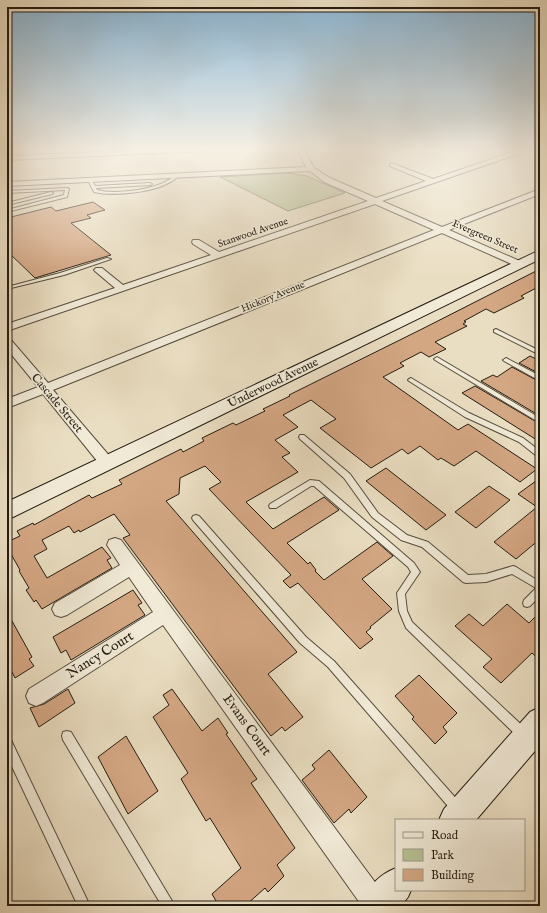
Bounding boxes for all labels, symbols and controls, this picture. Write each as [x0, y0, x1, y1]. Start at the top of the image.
street label: Stanwood Avenue [216, 215, 290, 251]
street label: Evergreen Street [450, 217, 520, 257]
street label: Hickory Avenue [239, 278, 307, 316]
street label: Underwood Avenue [225, 354, 321, 411]
street label: Cascade Street [28, 370, 86, 436]
street label: Nancy Court [63, 627, 137, 683]
street label: Evans Court [219, 691, 276, 760]
legend [395, 819, 525, 891]
text: Road [431, 828, 459, 843]
text: Park [431, 848, 454, 863]
text: Building [431, 868, 475, 883]

